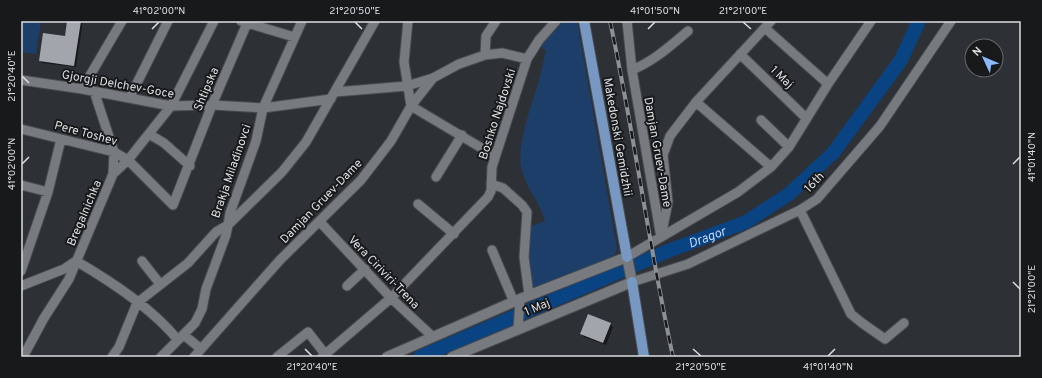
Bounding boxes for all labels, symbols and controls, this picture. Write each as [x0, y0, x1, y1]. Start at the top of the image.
text: 41°02'00"N [133, 5, 185, 18]
text: 21°20'50"E [329, 5, 381, 18]
text: 41°01'50"N [630, 5, 680, 18]
text: 21°21'00"E [719, 5, 767, 18]
north arrow [964, 38, 1004, 78]
text: N [970, 44, 985, 59]
text: 21°20'40"E [6, 50, 19, 102]
street label: 1 Maj [766, 63, 796, 93]
street label: Shtipska [191, 65, 223, 114]
street label: Gjorgji Delchev-Goce [60, 67, 175, 103]
street label: Boshko Najdovski [476, 67, 520, 162]
street label: Makedonski Gemidzhii [599, 77, 635, 198]
street label: Damjan Gruev-Dame [639, 96, 675, 209]
street label: Pere Toshev [52, 118, 119, 150]
street label: Brakja Miladinovci [208, 122, 255, 220]
text: 41°01'40"N [1026, 132, 1039, 182]
text: 41°02'00"N [6, 138, 19, 190]
street label: Damjan Gruev-Dame [277, 156, 366, 247]
street label: 16th [801, 169, 828, 196]
street label: Bregalnichka [64, 178, 106, 249]
water label: Dragor [686, 224, 729, 253]
street label: Vera Ciriviri-Trena [344, 232, 422, 313]
text: 21°21'00"E [1026, 265, 1039, 313]
street label: 1 Maj [522, 295, 553, 320]
text: 21°20'40"E [286, 361, 338, 374]
text: 21°20'50"E [675, 361, 727, 374]
text: 41°01'40"N [803, 361, 853, 374]

